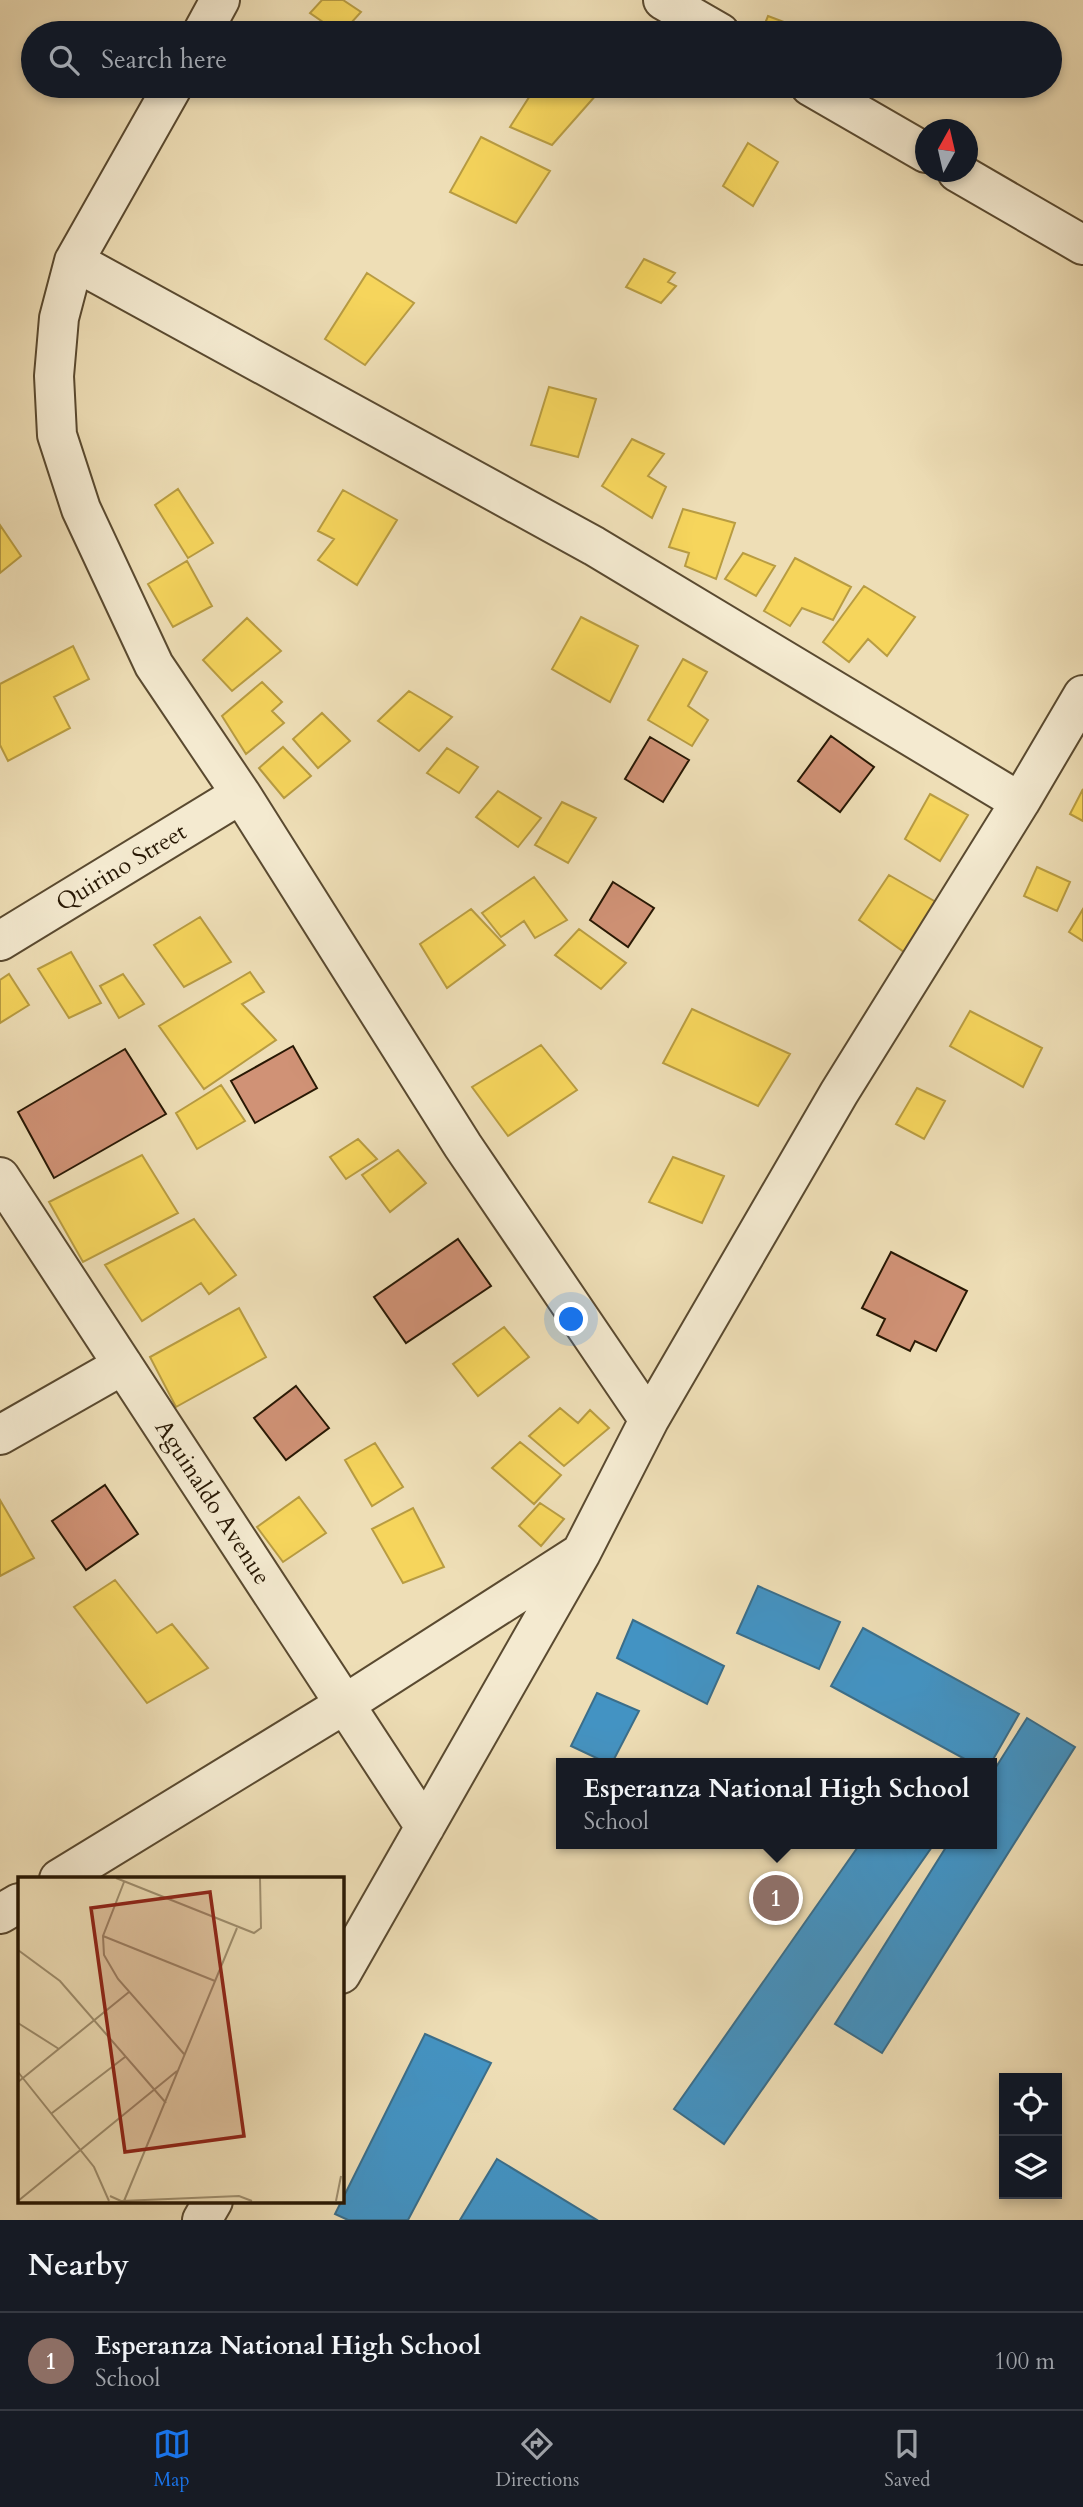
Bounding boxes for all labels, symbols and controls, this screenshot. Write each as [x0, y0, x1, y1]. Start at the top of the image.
search box [21, 21, 1062, 98]
icon: search [45, 41, 83, 79]
text: Search here [101, 42, 227, 77]
north arrow [915, 119, 978, 182]
street label: Quirino Street [50, 815, 193, 919]
your location [554, 1302, 588, 1336]
street label: Aguinaldo Avenue [147, 1413, 278, 1591]
popup [556, 1758, 997, 1849]
text: Esperanza National High School [583, 1771, 970, 1806]
text: School [583, 1806, 649, 1837]
pin: 1 [753, 1872, 799, 1924]
inset map [18, 1877, 343, 2202]
map controls [999, 2073, 1062, 2199]
button: locate [999, 2073, 1062, 2136]
button: layers [999, 2136, 1062, 2199]
text: Nearby [28, 2245, 129, 2286]
text: Esperanza National High School [95, 2328, 481, 2363]
text: 1 [45, 2346, 57, 2377]
text: 100 m [994, 2346, 1055, 2377]
text: School [95, 2363, 160, 2394]
tab: Map [153, 2425, 191, 2493]
tab: Directions [496, 2425, 579, 2493]
tab: Saved [884, 2425, 930, 2493]

